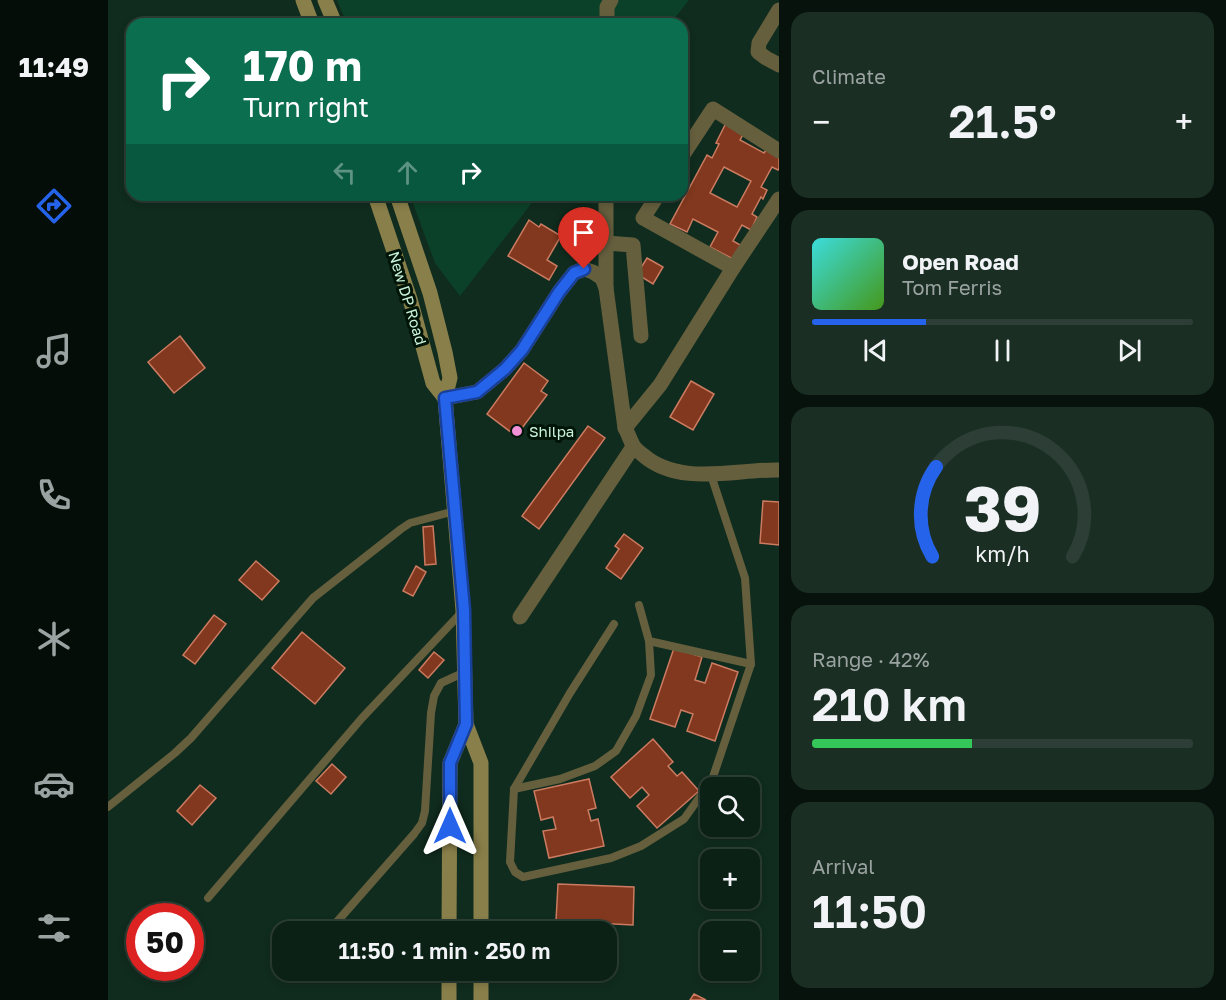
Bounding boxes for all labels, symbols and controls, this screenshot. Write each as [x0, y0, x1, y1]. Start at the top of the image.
text: 170 m [243, 40, 362, 90]
icon: right [144, 42, 222, 120]
text: 11:49 [19, 51, 89, 83]
text: Climate [812, 64, 886, 88]
text: Turn right [243, 91, 369, 123]
text: 21.5° [948, 94, 1057, 148]
text: − [812, 102, 830, 141]
text: + [1175, 102, 1193, 141]
icon: left [328, 156, 361, 189]
icon: ahead [391, 156, 424, 189]
icon: right [454, 156, 487, 189]
icon: directions [33, 185, 75, 227]
pin [558, 207, 609, 269]
icon: arrive [567, 216, 600, 249]
text: Open Road [902, 248, 1019, 275]
street label: New DP Road [385, 249, 431, 347]
text: Tom Ferris [902, 275, 1002, 299]
icon: music [33, 330, 75, 372]
icon: previous [859, 334, 892, 367]
icon: pause [986, 334, 1019, 367]
icon: next [1113, 334, 1146, 367]
place label: Shilpa [529, 422, 574, 440]
marker: Shilpa [510, 424, 524, 438]
text: 39 [964, 470, 1041, 545]
icon: phone [33, 474, 75, 516]
text: km/h [975, 541, 1030, 567]
icon: climate [33, 618, 75, 660]
text: Range · 42% [812, 647, 930, 671]
text: 210 km [812, 677, 967, 731]
icon: car [33, 763, 75, 805]
map controls [700, 777, 760, 981]
button: search [700, 777, 760, 837]
position arrow [418, 794, 482, 858]
button: + [700, 849, 760, 909]
text: Arrival [812, 854, 875, 878]
text: 11:50 [812, 884, 927, 938]
speed limit sign: 50 [126, 903, 204, 981]
icon: filters [33, 907, 75, 949]
button: − [700, 921, 760, 981]
text: 11:50 · 1 min · 250 m [338, 937, 551, 964]

